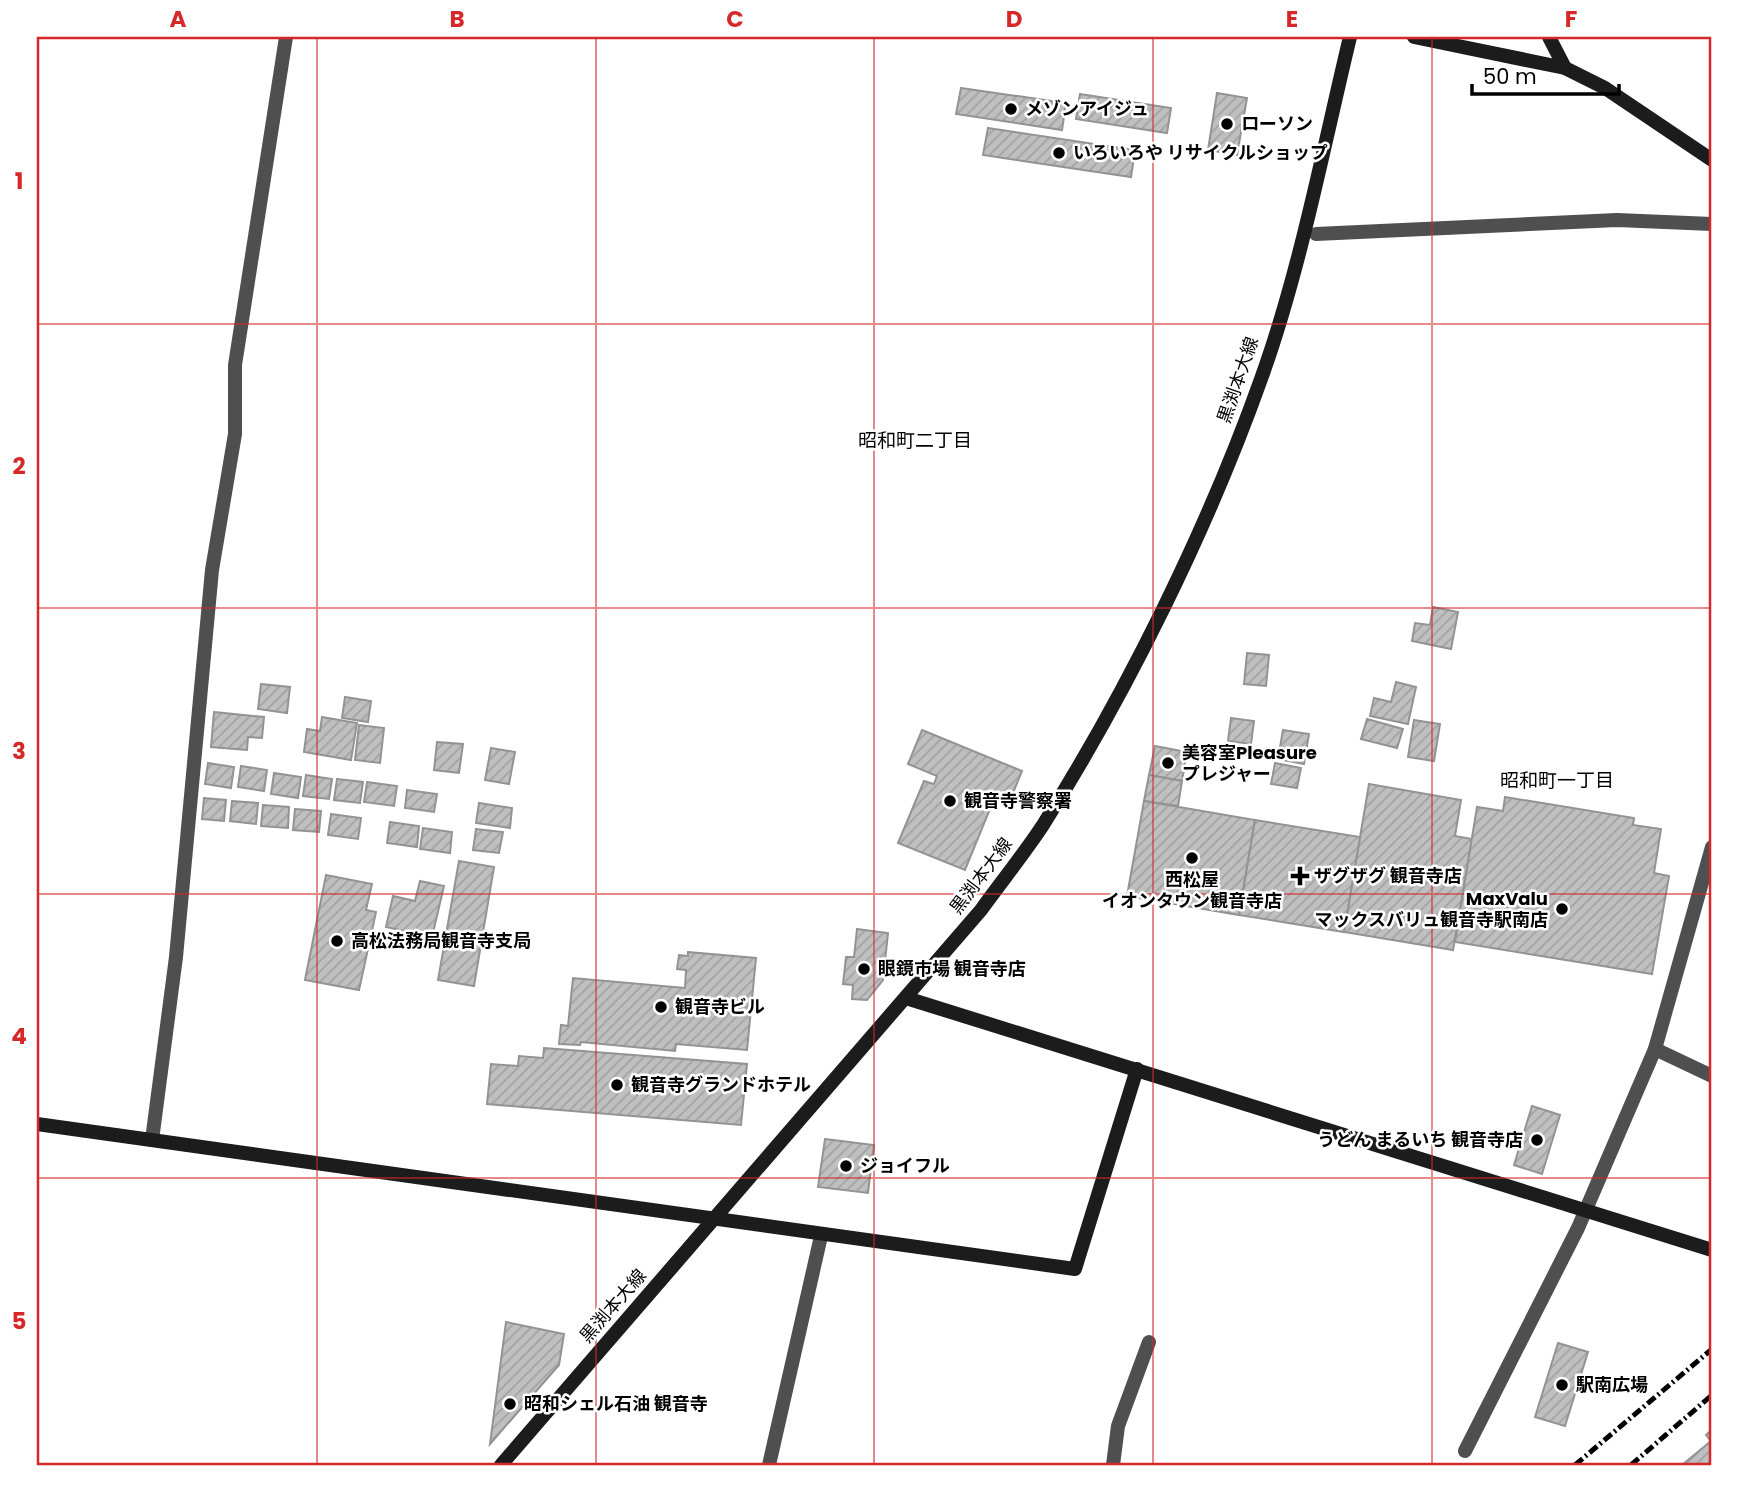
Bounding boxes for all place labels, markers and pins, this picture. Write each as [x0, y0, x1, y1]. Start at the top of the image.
place label: メゾンアイジュ [1025, 96, 1149, 121]
marker: メゾンアイジュ [1003, 101, 1019, 117]
place label: ローソン [1241, 111, 1313, 136]
marker: ローソン [1219, 116, 1235, 132]
place label: いろいろや リサイクルショップ [1073, 140, 1328, 165]
marker: いろいろや リサイクルショップ [1051, 145, 1067, 161]
place label: 美容室Pleasure プレジャー [1182, 740, 1317, 786]
marker: 美容室Pleasure プレジャー [1160, 755, 1176, 771]
place label: 観音寺警察署 [964, 788, 1072, 813]
marker: 観音寺警察署 [942, 793, 958, 809]
marker: 西松屋 イオンタウン観音寺店 [1184, 850, 1200, 866]
place label: ザグザグ 観音寺店 [1314, 863, 1462, 888]
place label: 西松屋 イオンタウン観音寺店 [1102, 867, 1282, 913]
marker: ザグザグ 観音寺店 [1292, 868, 1308, 884]
place label: MaxValu マックスバリュ観音寺駅南店 [1315, 886, 1548, 932]
marker: MaxValu マックスバリュ観音寺駅南店 [1554, 901, 1570, 917]
place label: 高松法務局観音寺支局 [351, 928, 531, 953]
marker: 高松法務局観音寺支局 [329, 933, 345, 949]
place label: 眼鏡市場 観音寺店 [878, 956, 1026, 981]
marker: 眼鏡市場 観音寺店 [856, 961, 872, 977]
place label: 観音寺ビル [675, 994, 765, 1019]
marker: 観音寺ビル [653, 999, 669, 1015]
place label: 観音寺グランドホテル [631, 1072, 811, 1097]
marker: 観音寺グランドホテル [609, 1077, 625, 1093]
place label: うどん まるいち 観音寺店 [1317, 1127, 1523, 1152]
marker: うどん まるいち 観音寺店 [1529, 1132, 1545, 1148]
place label: ジョイフル [860, 1153, 950, 1178]
marker: ジョイフル [838, 1158, 854, 1174]
place label: 駅南広場 [1576, 1372, 1648, 1397]
marker: 駅南広場 [1554, 1377, 1570, 1393]
place label: 昭和シェル石油 観音寺 [524, 1391, 708, 1416]
marker: 昭和シェル石油 観音寺 [502, 1396, 518, 1412]

